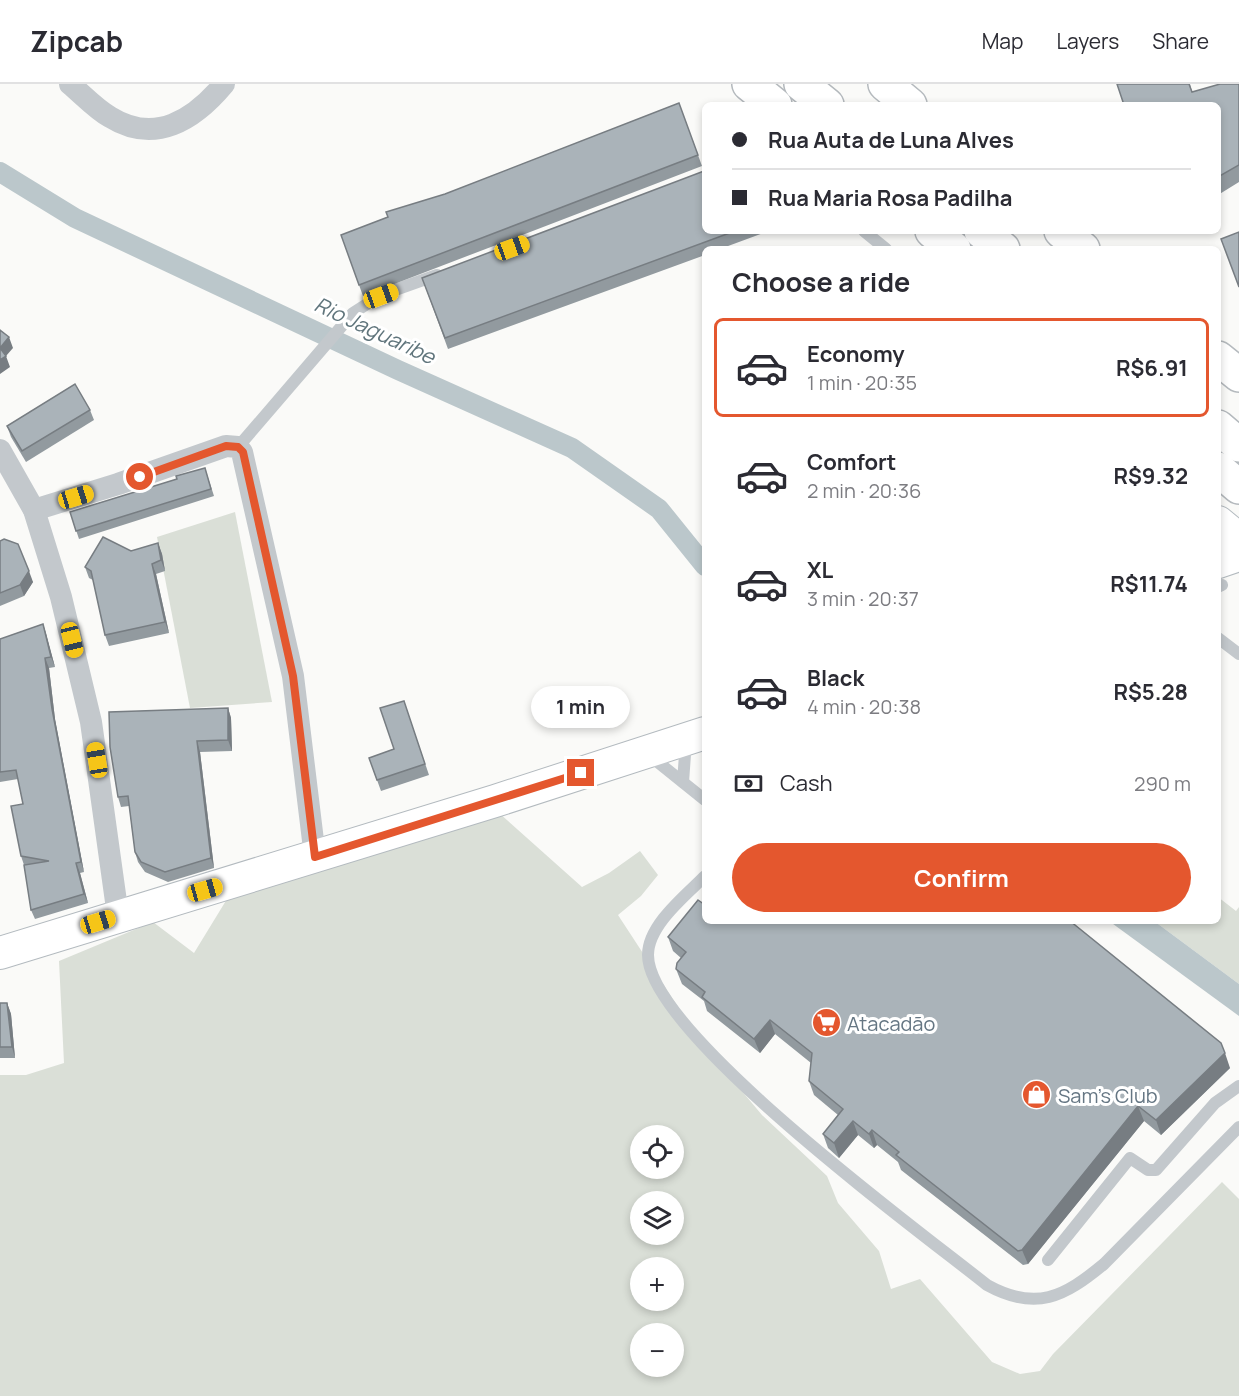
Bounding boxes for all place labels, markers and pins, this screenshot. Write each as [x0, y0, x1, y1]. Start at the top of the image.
supermarket icon: Atacadão [810, 1007, 842, 1039]
place label: Atacadão [847, 1010, 935, 1037]
shop icon: Sam's Club [1021, 1079, 1053, 1111]
place label: Sam's Club [1058, 1082, 1158, 1109]

